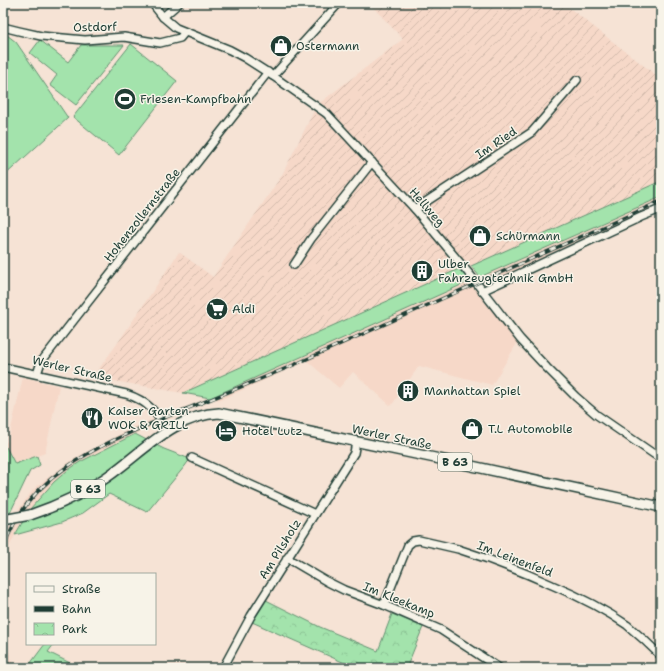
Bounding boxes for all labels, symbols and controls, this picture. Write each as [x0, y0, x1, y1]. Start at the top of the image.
street label: Ostdorf [73, 19, 118, 35]
shop icon: Ostermann [268, 33, 294, 59]
place label: Ostermann [296, 38, 359, 54]
sports icon: Friesen-Kampfbahn [112, 86, 138, 112]
place label: Friesen-Kampfbahn [140, 91, 251, 107]
street label: Im Ried [472, 123, 520, 163]
street label: Hohenzollernstraße [100, 165, 184, 265]
street label: Hellweg [406, 184, 448, 230]
shop icon: Schürmann [467, 223, 493, 249]
place label: Schürmann [496, 228, 560, 244]
place label: Ulber Fahrzeugtechnik GmbH [438, 256, 573, 286]
building icon: Ulber Fahrzeugtechnik GmbH [409, 258, 435, 284]
supermarket icon: Aldi [204, 296, 230, 322]
place label: Aldi [232, 301, 255, 317]
street label: Werler Straße [30, 352, 114, 386]
building icon: Manhattan Spiel [395, 378, 421, 404]
place label: Manhattan Spiel [424, 383, 521, 399]
place label: Kaiser Garten WOK & GRILL [108, 403, 189, 433]
restaurant icon: Kaiser Garten WOK & GRILL [79, 405, 105, 431]
shop icon: T.L Automobile [459, 416, 485, 442]
hotel icon: Hotel Lutz [213, 418, 239, 444]
street label: Werler Straße [350, 421, 434, 453]
place label: T.L Automobile [488, 421, 573, 437]
place label: Hotel Lutz [242, 423, 303, 439]
road number: B 63 [438, 453, 472, 471]
road number: B 63 [71, 480, 105, 498]
street label: Am Pilsholz [255, 516, 305, 582]
street label: Im Leinenfeld [475, 537, 555, 581]
legend [26, 573, 156, 645]
street label: Im Kleekamp [361, 578, 438, 622]
text: Straße [62, 581, 101, 597]
text: Bahn [62, 601, 91, 617]
text: Park [62, 621, 88, 637]

